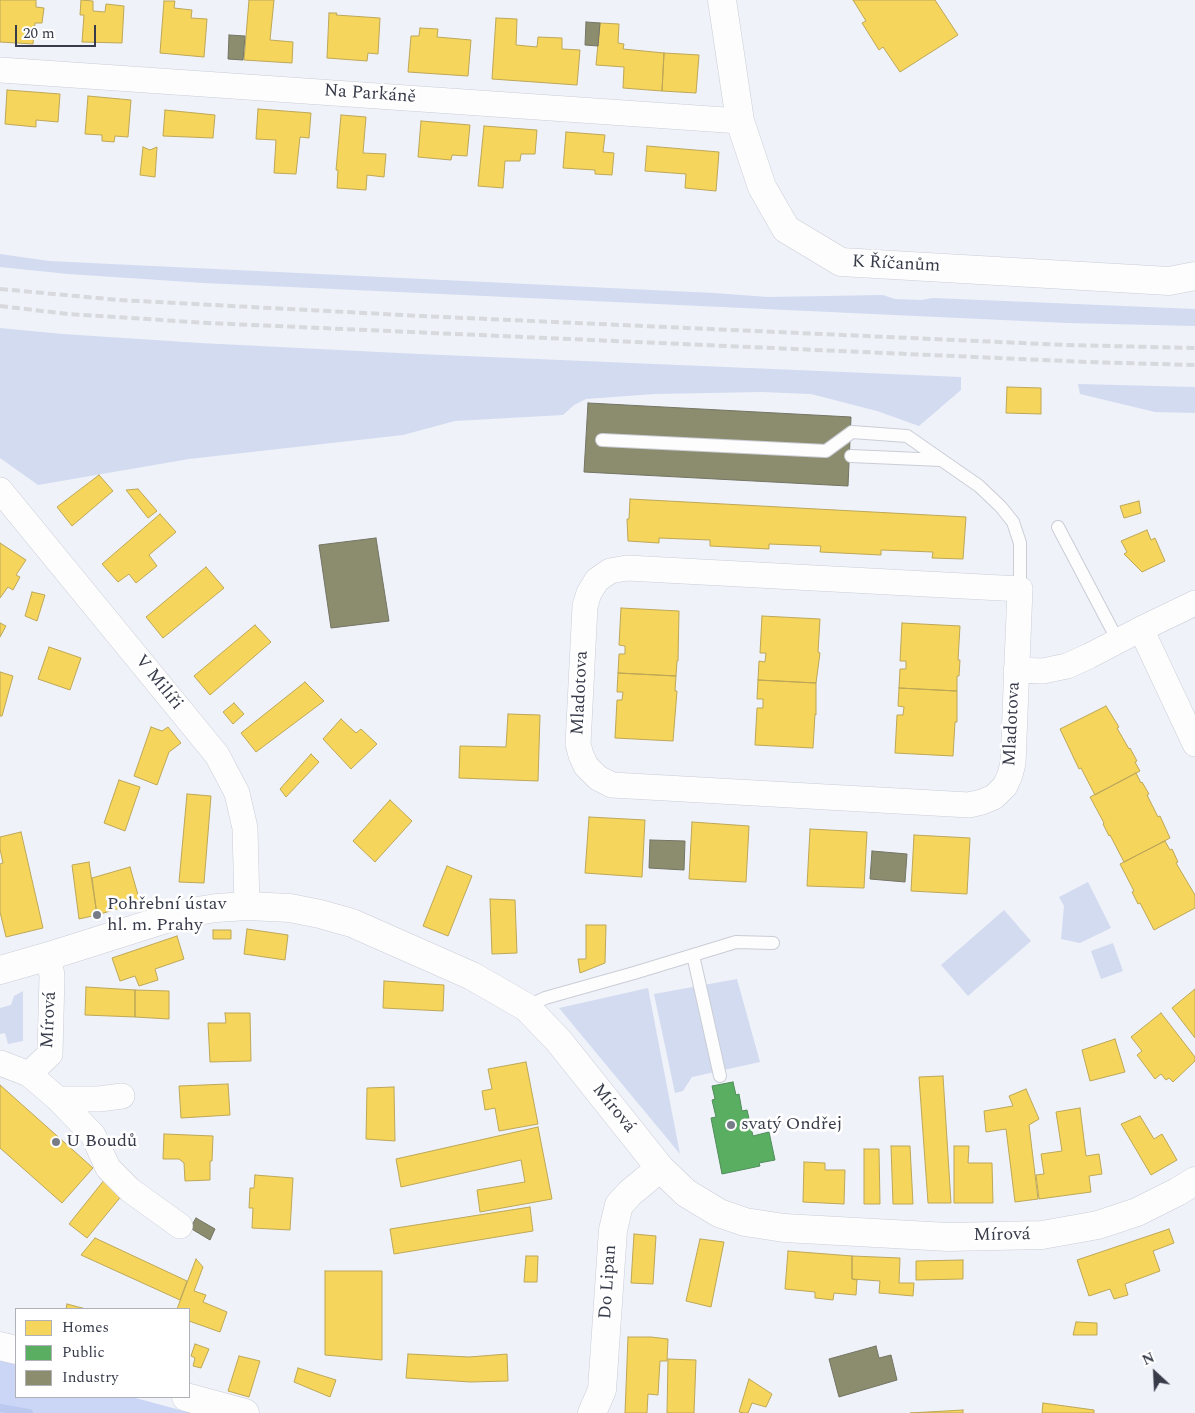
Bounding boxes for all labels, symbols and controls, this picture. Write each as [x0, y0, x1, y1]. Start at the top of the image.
scale bar [18, 15, 99, 47]
text: 20 m [23, 22, 55, 45]
street label: Na Parkáně [323, 81, 417, 109]
street label: K Říčanům [851, 252, 941, 278]
street label: Mladotova [568, 650, 594, 736]
street label: V Milíři [129, 651, 187, 715]
street label: Mladotova [1000, 681, 1026, 767]
place label: Pohřební ústav hl. m. Prahy [107, 894, 226, 936]
marker: Pohřební ústav hl. m. Prahy [91, 909, 103, 921]
street label: Mírová [38, 991, 62, 1049]
street label: Mírová [587, 1080, 639, 1138]
place label: svatý Ondřej [741, 1114, 842, 1136]
marker: svatý Ondřej [725, 1119, 737, 1131]
place label: U Boudů [66, 1131, 137, 1153]
marker: U Boudů [50, 1136, 62, 1148]
street label: Mírová [973, 1225, 1031, 1247]
street label: Do Lipan [596, 1244, 622, 1320]
legend [15, 1308, 190, 1398]
text: Homes [62, 1316, 109, 1339]
text: Public [62, 1341, 105, 1364]
text: N [1139, 1347, 1158, 1371]
north arrow [1130, 1348, 1180, 1398]
text: Industry [62, 1366, 118, 1389]

